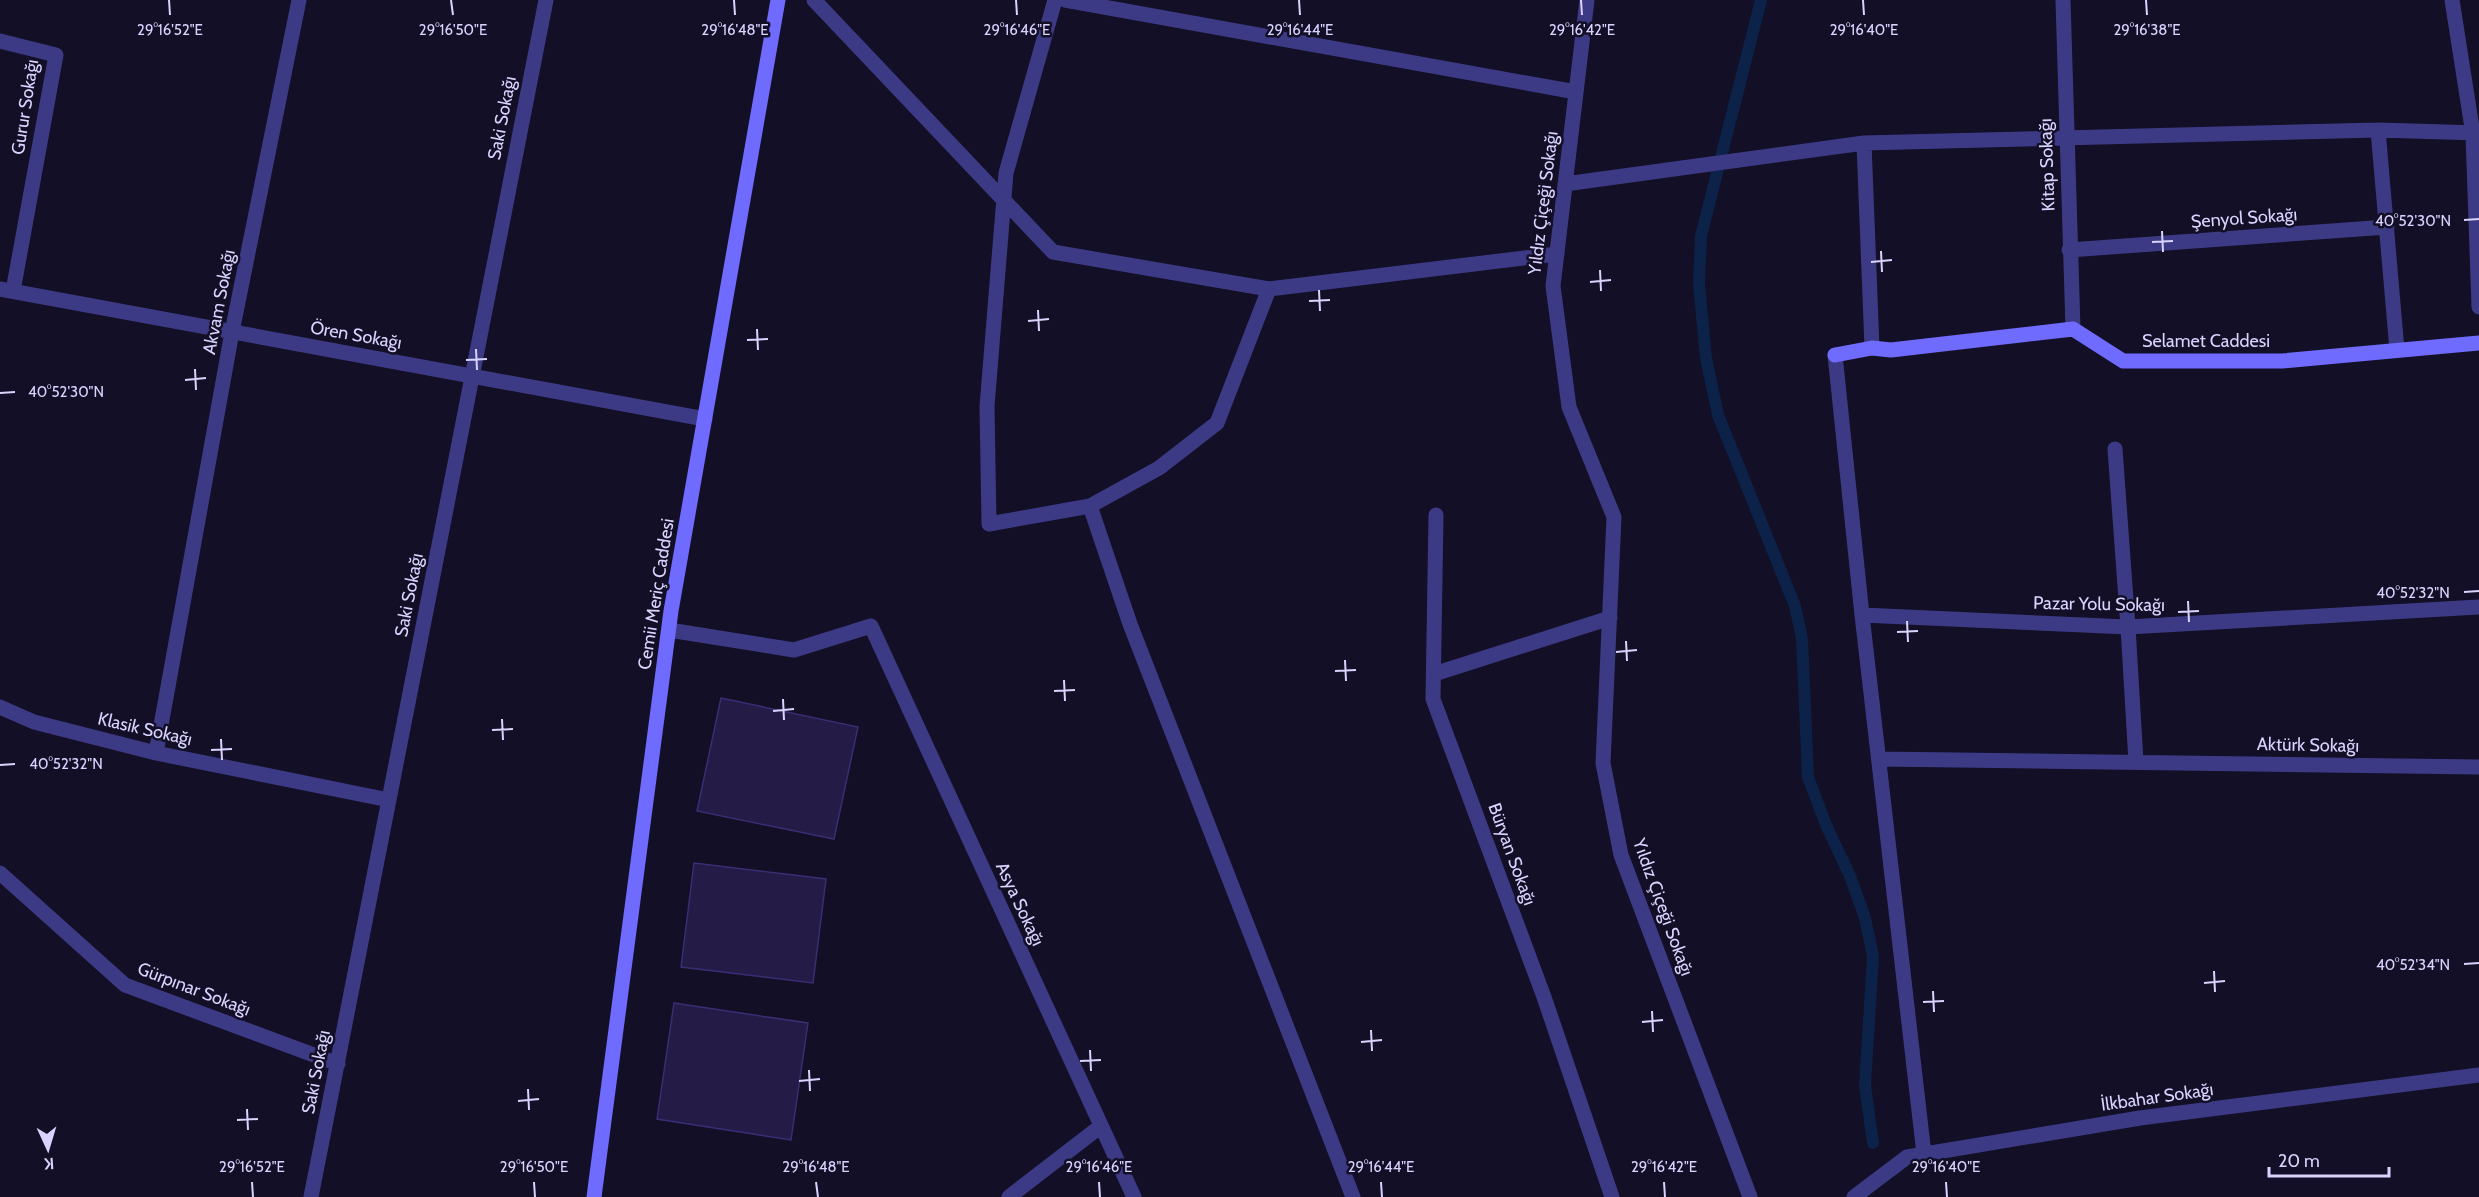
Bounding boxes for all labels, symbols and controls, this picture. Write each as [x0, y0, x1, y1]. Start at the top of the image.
text: 29°16'52"E [137, 21, 203, 39]
text: 29°16'50"E [419, 21, 487, 39]
text: 29°16'48"E [701, 21, 769, 39]
text: 29°16'46"E [984, 21, 1050, 39]
text: 29°16'44"E [1267, 21, 1333, 39]
text: 29°16'42"E [1549, 21, 1615, 39]
text: 29°16'40"E [1830, 21, 1898, 39]
text: 29°16'38"E [2113, 21, 2181, 39]
street label: Gurur Sokağı [7, 58, 43, 156]
street label: Saki Sokağı [483, 74, 521, 162]
street label: Kitap Sokağı [2034, 118, 2060, 212]
street label: Yıldız Çiçeği Sokağı [1523, 130, 1563, 277]
street label: Şenyol Sokağı [2190, 203, 2298, 233]
text: 40°52'30"N [2375, 212, 2451, 230]
street label: Akvam Sokağı [198, 248, 240, 356]
street label: Ören Sokağı [309, 316, 403, 354]
street label: Selamet Caddesi [2142, 330, 2270, 352]
text: 40°52'30"N [28, 383, 104, 401]
street label: Cemii Meriç Caddesi [633, 517, 679, 671]
street label: Saki Sokağı [390, 551, 428, 639]
text: 40°52'32"N [2376, 584, 2450, 602]
street label: Pazar Yolu Sokağı [2033, 592, 2165, 616]
street label: Klasik Sokağı [96, 707, 194, 751]
street label: Aktürk Sokağı [2257, 733, 2359, 757]
text: 40°52'32"N [29, 755, 103, 773]
street label: Büryan Sokağı [1483, 800, 1541, 908]
street label: Yıldız Çiçeği Sokağı [1628, 834, 1698, 979]
street label: Asya Sokağı [991, 859, 1049, 949]
text: 40°52'34"N [2376, 956, 2450, 974]
street label: Gürpınar Sokağı [134, 957, 254, 1021]
street label: Saki Sokağı [297, 1028, 335, 1116]
street label: İlkbahar Sokağı [2099, 1078, 2215, 1116]
north arrow [18, 1119, 78, 1179]
scale bar [2269, 1140, 2389, 1178]
text: 20 m [2278, 1150, 2320, 1172]
text: K [43, 1154, 55, 1173]
text: 29°16'52"E [219, 1158, 285, 1176]
text: 29°16'50"E [500, 1158, 568, 1176]
text: 29°16'48"E [782, 1158, 850, 1176]
text: 29°16'46"E [1066, 1158, 1132, 1176]
text: 29°16'44"E [1348, 1158, 1414, 1176]
text: 29°16'42"E [1631, 1158, 1697, 1176]
text: 29°16'40"E [1912, 1158, 1980, 1176]

